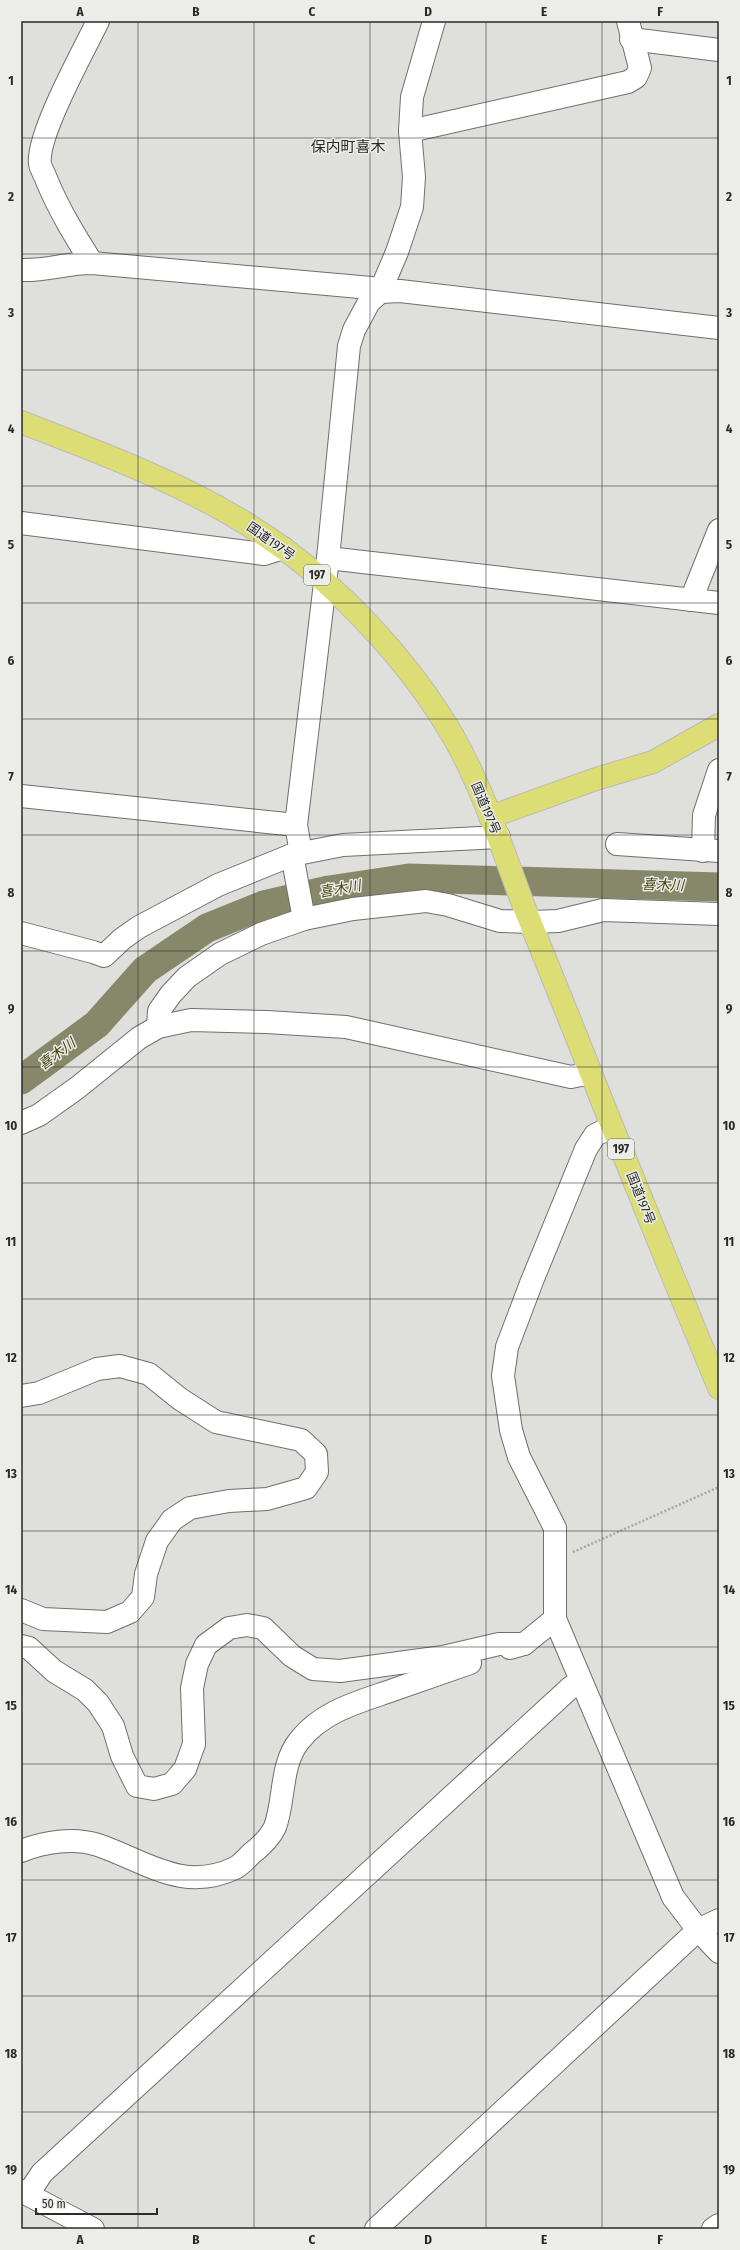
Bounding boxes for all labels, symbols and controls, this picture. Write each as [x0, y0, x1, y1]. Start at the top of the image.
text: A [75, 4, 84, 19]
text: B [192, 4, 200, 19]
text: C [309, 4, 316, 19]
text: D [424, 4, 432, 19]
text: E [541, 4, 547, 19]
text: F [657, 4, 663, 19]
text: 1 [8, 73, 14, 88]
text: 1 [726, 73, 732, 88]
district label: 保内町喜木 [310, 138, 386, 156]
text: 2 [7, 189, 14, 204]
text: 2 [725, 189, 732, 204]
text: 3 [7, 305, 14, 320]
text: 3 [725, 305, 732, 320]
text: 4 [8, 421, 15, 436]
text: 4 [726, 421, 733, 436]
street label: 国道197号 [244, 519, 298, 563]
text: 5 [8, 537, 14, 552]
text: 5 [726, 537, 732, 552]
road number: 197 [304, 565, 330, 585]
text: 6 [8, 653, 15, 668]
text: 6 [726, 653, 733, 668]
text: 7 [8, 769, 14, 784]
text: 7 [726, 769, 732, 784]
street label: 国道197号 [468, 780, 504, 836]
water label: 喜木川 [642, 876, 686, 894]
water label: 喜木川 [318, 877, 364, 901]
text: 8 [8, 885, 15, 900]
text: 8 [726, 885, 733, 900]
text: 9 [8, 1001, 15, 1016]
text: 9 [726, 1001, 733, 1016]
water label: 喜木川 [35, 1033, 80, 1073]
text: 10 [5, 1118, 17, 1133]
text: 10 [723, 1118, 735, 1133]
road number: 197 [608, 1139, 634, 1159]
street label: 国道197号 [624, 1169, 658, 1227]
text: 11 [6, 1234, 16, 1249]
text: 11 [724, 1234, 734, 1249]
text: 12 [5, 1350, 17, 1365]
text: 12 [723, 1350, 735, 1365]
text: 13 [5, 1466, 17, 1481]
text: 13 [723, 1466, 735, 1481]
text: 14 [5, 1582, 17, 1597]
text: 14 [723, 1582, 735, 1597]
text: 15 [5, 1698, 17, 1713]
text: 15 [723, 1698, 735, 1713]
text: 16 [5, 1814, 17, 1829]
text: 16 [723, 1814, 735, 1829]
text: 17 [5, 1930, 17, 1945]
text: 17 [723, 1930, 735, 1945]
text: 18 [5, 2046, 17, 2061]
text: 18 [723, 2046, 735, 2061]
text: 19 [5, 2162, 17, 2177]
text: 19 [723, 2162, 735, 2177]
scale bar [36, 2190, 157, 2216]
text: 50 m [42, 2197, 66, 2211]
text: A [75, 2232, 84, 2247]
text: B [192, 2232, 200, 2247]
text: C [309, 2232, 316, 2247]
text: D [424, 2232, 432, 2247]
text: E [541, 2232, 547, 2247]
text: F [657, 2232, 663, 2247]

